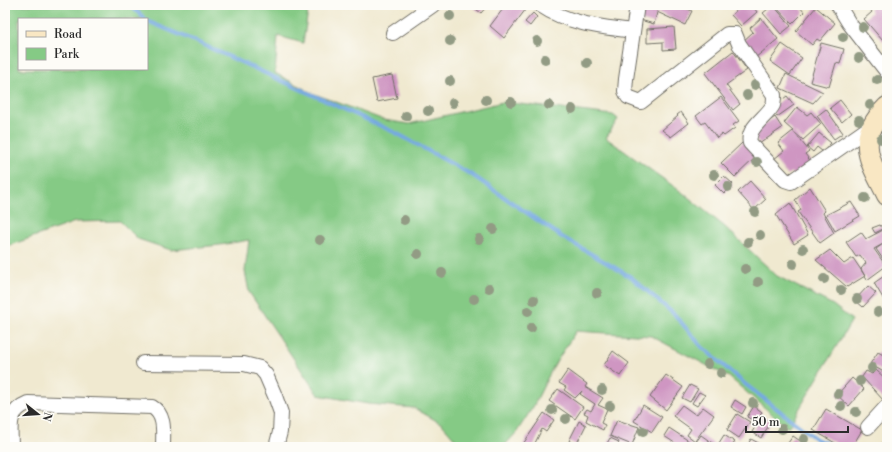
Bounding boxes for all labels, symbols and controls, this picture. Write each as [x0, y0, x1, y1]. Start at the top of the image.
legend [18, 18, 148, 70]
text: Road [54, 27, 82, 42]
text: Park [54, 47, 80, 62]
north arrow [18, 394, 58, 434]
scale bar [746, 408, 848, 434]
text: N [39, 410, 55, 423]
text: 50 m [752, 415, 780, 430]

